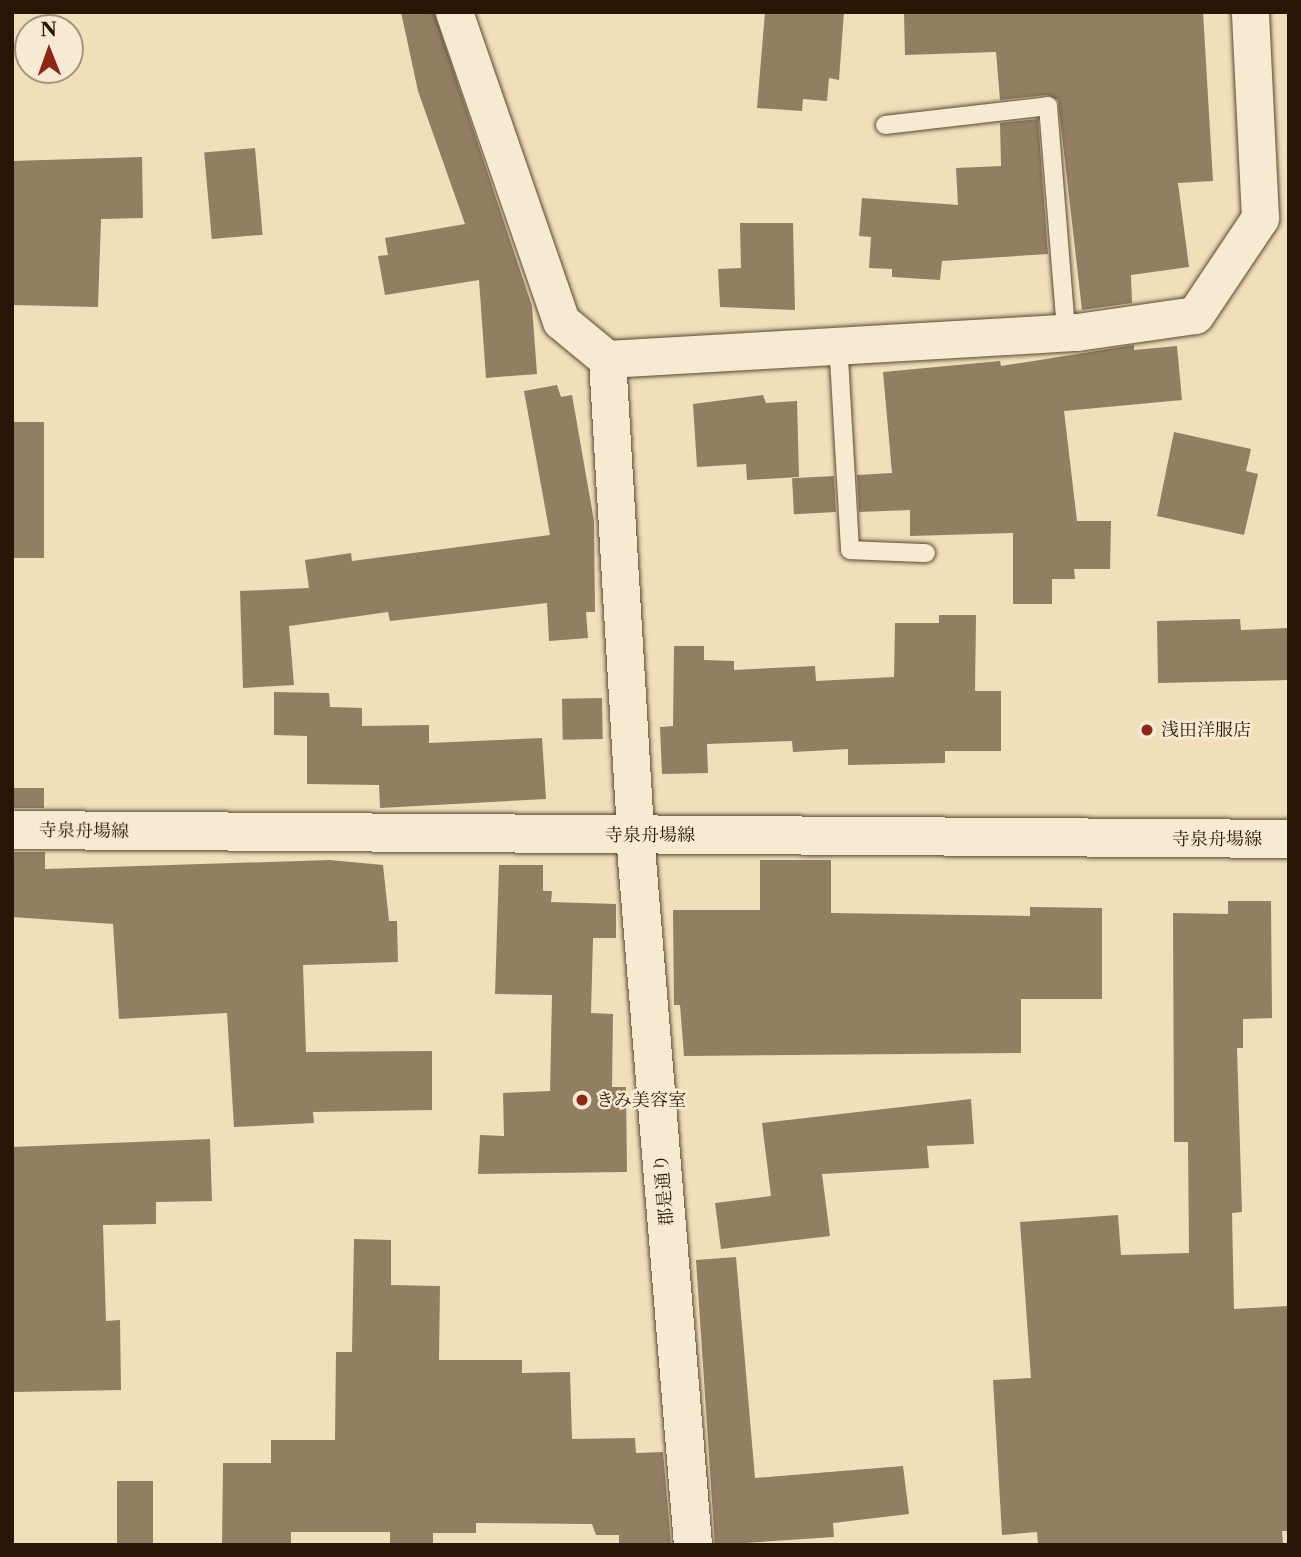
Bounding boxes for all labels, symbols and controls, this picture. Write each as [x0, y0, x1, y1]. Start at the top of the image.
north arrow [14, 14, 84, 84]
text: N [40, 18, 57, 41]
place label: 浅田洋服店 [1161, 719, 1251, 741]
marker: 浅田洋服店 [1139, 722, 1155, 738]
street label: 寺泉舟場線 [39, 819, 129, 843]
street label: 寺泉舟場線 [605, 824, 695, 846]
street label: 寺泉舟場線 [1172, 828, 1262, 850]
place label: きみ美容室 [596, 1089, 686, 1111]
marker: きみ美容室 [574, 1092, 590, 1108]
street label: 郡是通り [650, 1153, 678, 1227]

